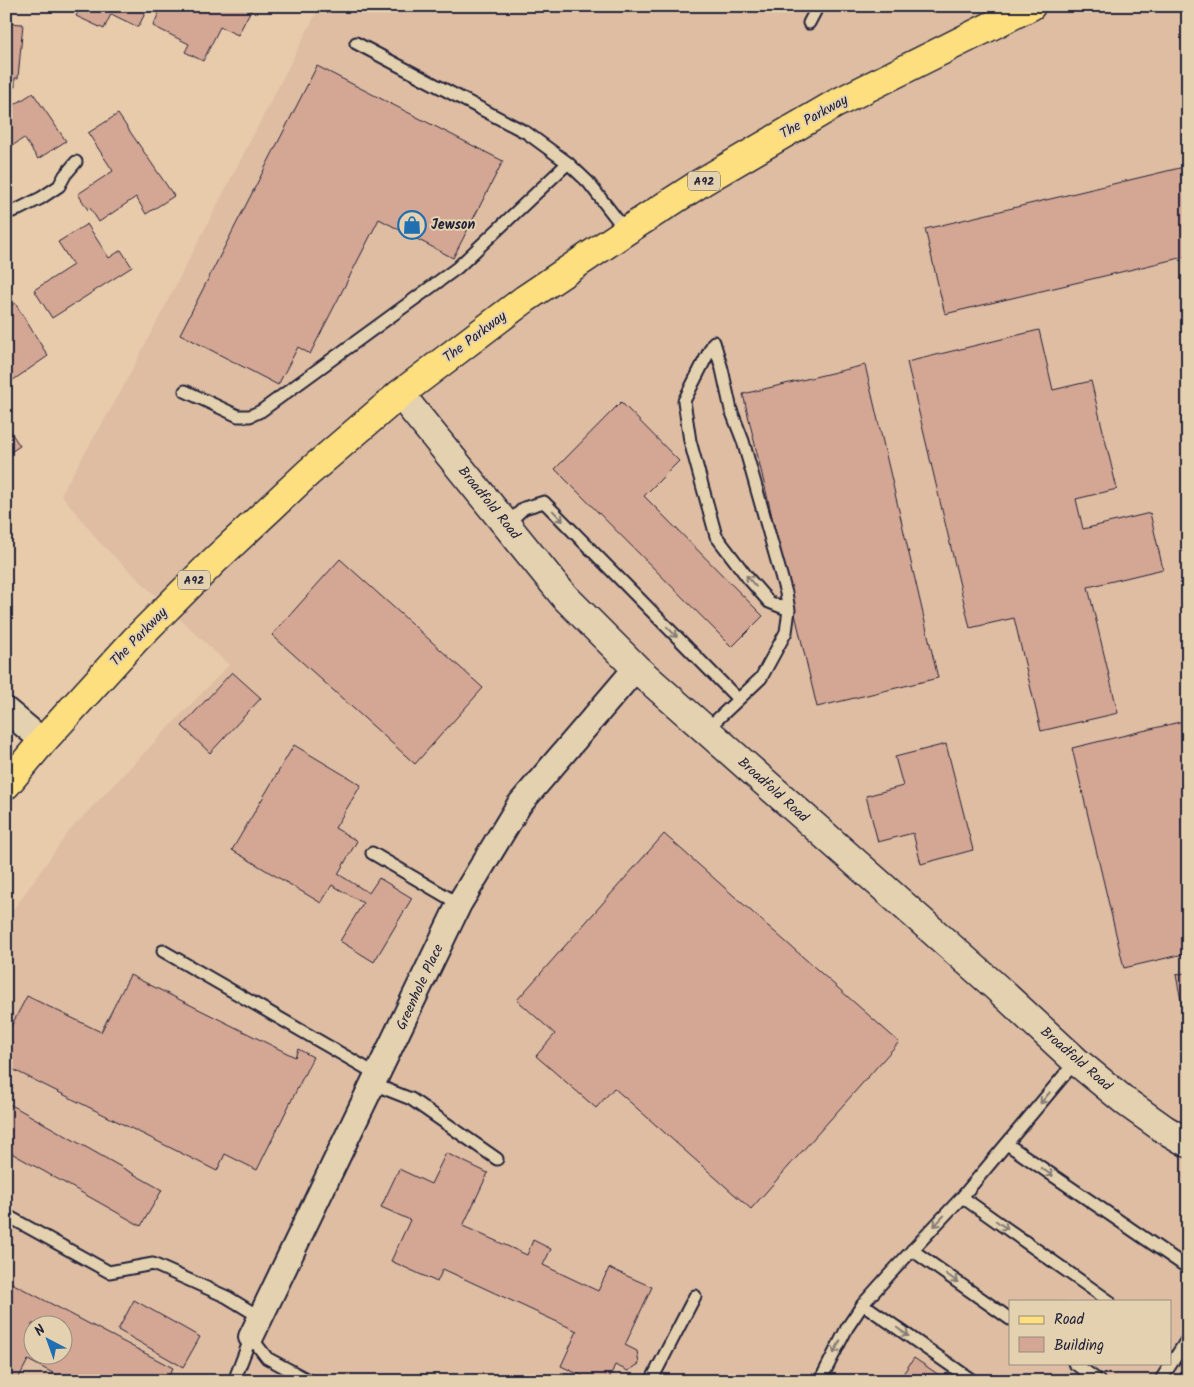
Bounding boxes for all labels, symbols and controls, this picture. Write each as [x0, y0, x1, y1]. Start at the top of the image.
street label: The Parkway [776, 89, 852, 145]
road number: A92 [688, 172, 720, 190]
shop icon: Jewson [397, 210, 427, 240]
place label: Jewson [431, 214, 475, 236]
street label: The Parkway [438, 305, 512, 368]
street label: Broadfold Road [452, 461, 526, 545]
one-way arrow [552, 510, 564, 522]
road number: A92 [178, 570, 210, 590]
one-way arrow [745, 574, 757, 587]
street label: The Parkway [105, 602, 173, 672]
one-way arrow [666, 626, 678, 639]
street label: Broadfold Road [733, 752, 814, 829]
street label: Greenhole Place [390, 940, 450, 1034]
street label: Broadfold Road [1035, 1021, 1118, 1097]
one-way arrow [1040, 1091, 1051, 1104]
one-way arrow [1040, 1167, 1054, 1177]
one-way arrow [933, 1215, 945, 1227]
one-way arrow [994, 1220, 1008, 1230]
one-way arrow [944, 1273, 958, 1283]
legend [1009, 1300, 1172, 1364]
text: Road [1054, 1308, 1085, 1332]
north arrow [22, 1314, 72, 1364]
text: N [30, 1320, 51, 1342]
one-way arrow [896, 1327, 910, 1337]
text: Building [1054, 1334, 1104, 1358]
one-way arrow [832, 1339, 841, 1354]

